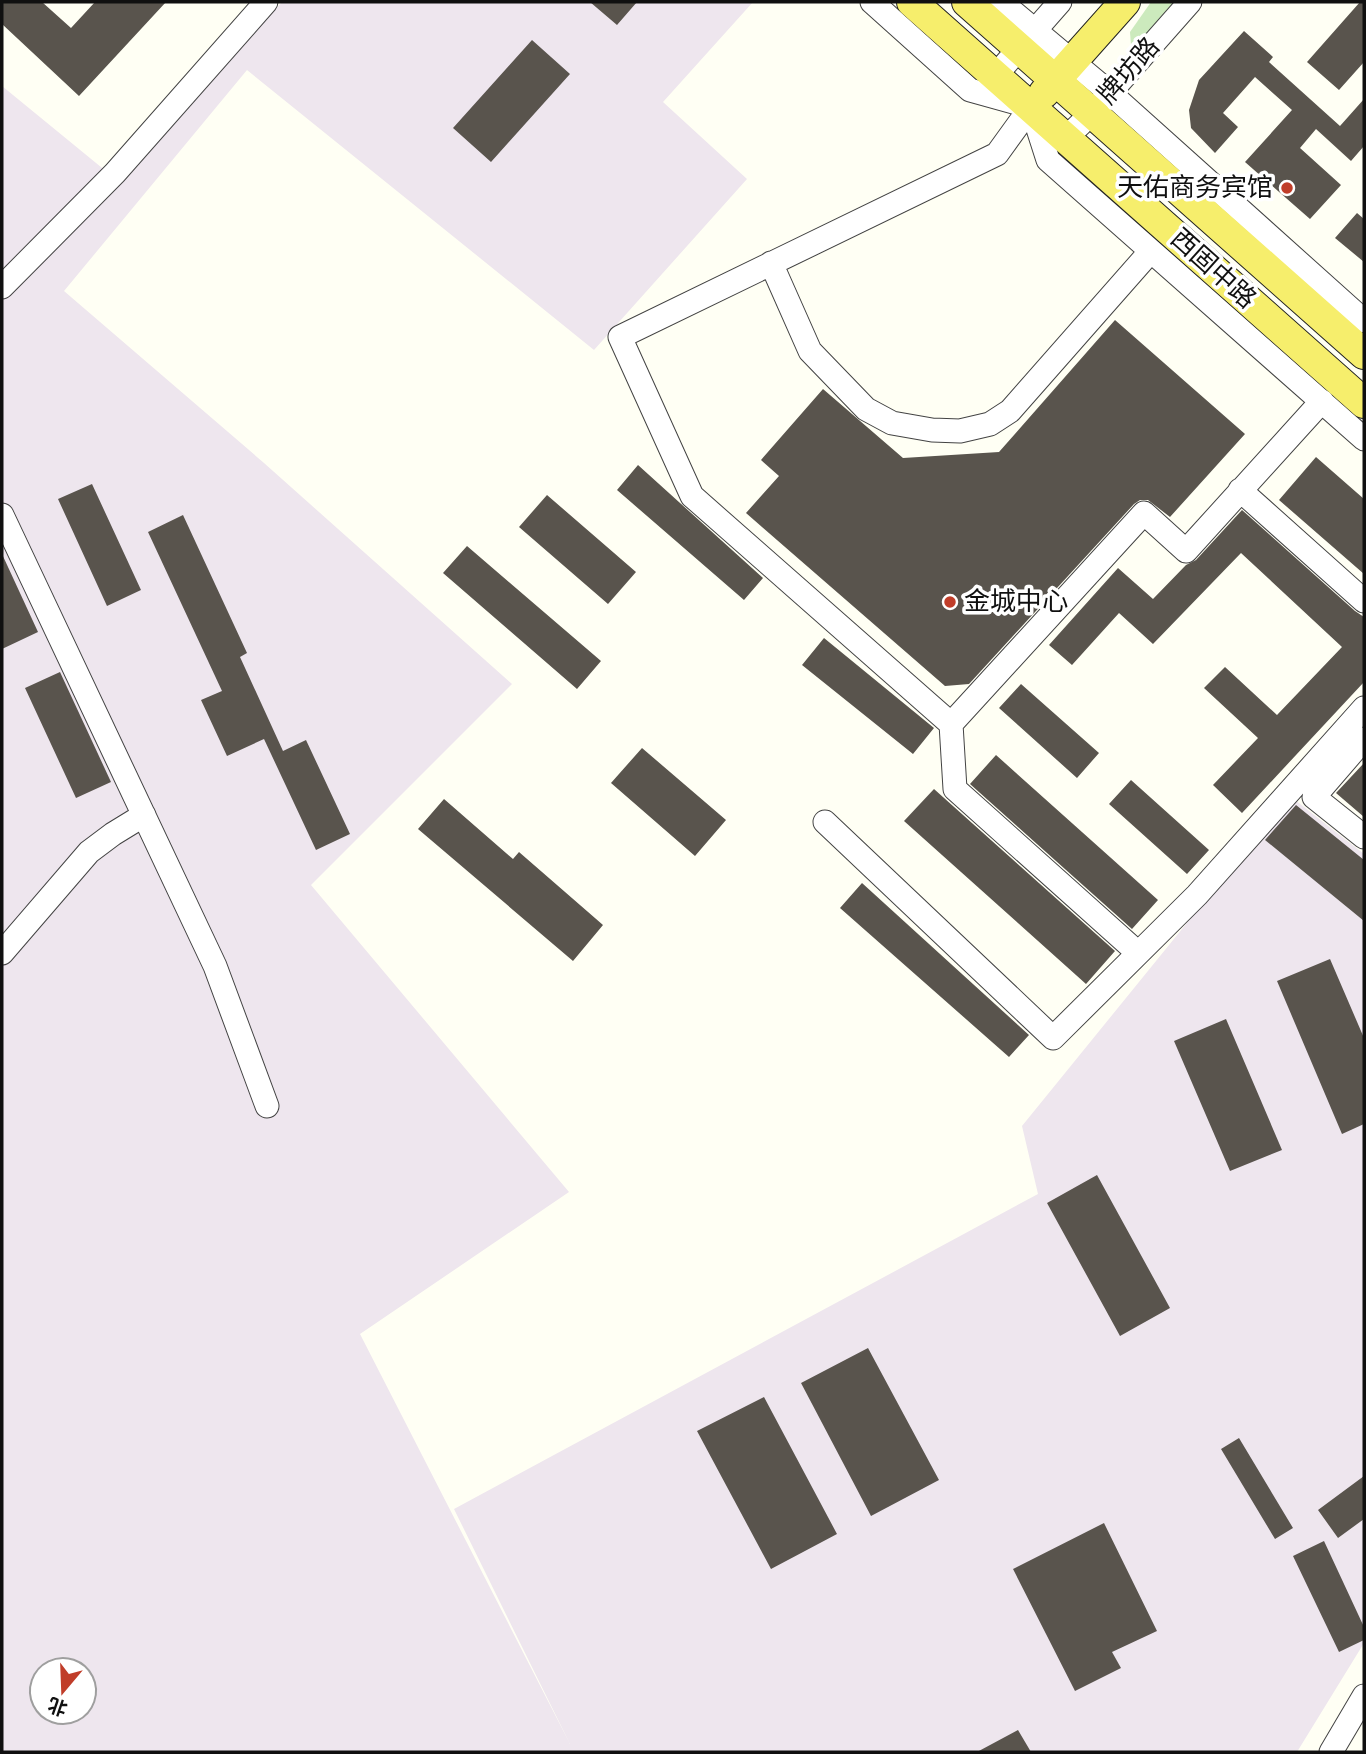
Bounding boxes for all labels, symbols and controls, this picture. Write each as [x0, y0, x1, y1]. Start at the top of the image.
street label: 牌坊路 [1088, 28, 1170, 114]
place label: 天佑商务宾馆 [1117, 168, 1273, 208]
marker: 天佑商务宾馆 [1279, 180, 1295, 196]
street label: 西固中路 [1161, 219, 1265, 319]
place label: 金城中心 [964, 582, 1068, 622]
marker: 金城中心 [942, 594, 958, 610]
north arrow [28, 1656, 98, 1726]
text: 北 [44, 1689, 72, 1722]

